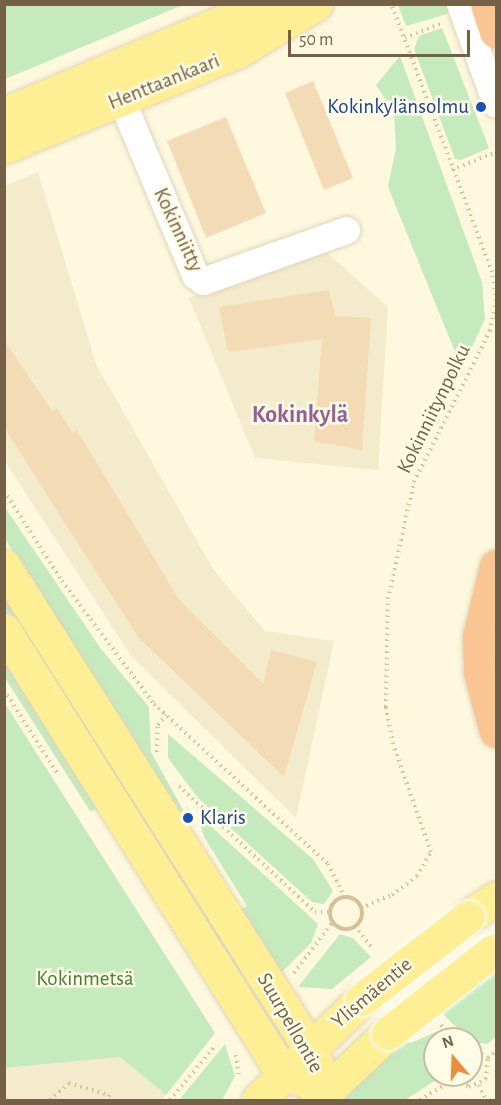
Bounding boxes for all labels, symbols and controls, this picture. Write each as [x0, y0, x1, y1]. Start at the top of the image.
scale bar [291, 18, 472, 56]
text: 50 m [299, 31, 333, 49]
street label: Henttaankaari [105, 48, 223, 116]
place label: Kokinkylänsolmu [327, 94, 469, 120]
marker: Kokinkylänsolmu [474, 100, 488, 114]
street label: Kokinniitty [148, 184, 208, 276]
street label: Kokinniitynpolku [392, 340, 476, 478]
district label: Kokinkylä [252, 402, 348, 430]
place label: Klaris [200, 805, 246, 831]
marker: Klaris [181, 811, 195, 825]
street label: Ylismäentie [327, 952, 417, 1034]
park label: Kokinmetsä [36, 966, 134, 992]
street label: Suurpellontie [251, 969, 329, 1077]
north arrow [423, 1027, 483, 1087]
text: N [440, 1032, 456, 1051]

